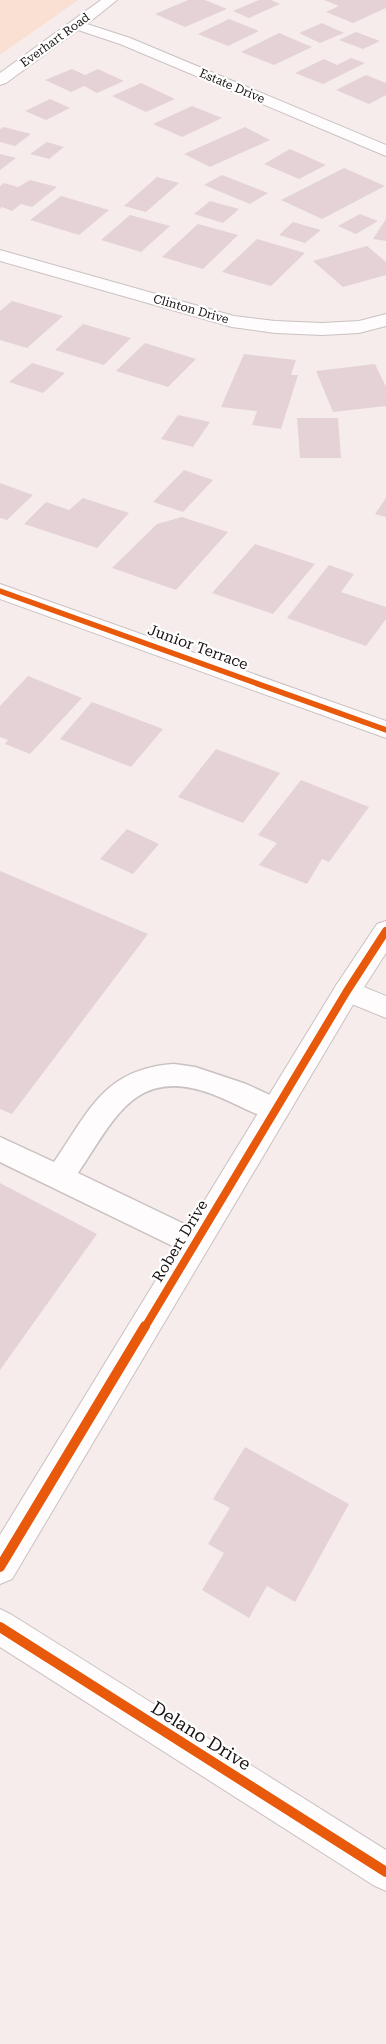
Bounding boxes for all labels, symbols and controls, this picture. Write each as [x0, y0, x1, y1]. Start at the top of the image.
street label: Everhart Road [18, 10, 93, 70]
street label: Estate Drive [197, 66, 267, 106]
street label: Clinton Drive [152, 292, 231, 327]
street label: Junior Terrace [145, 621, 251, 673]
street label: Robert Drive [149, 1197, 211, 1285]
street label: Delano Drive [148, 1697, 255, 1775]

